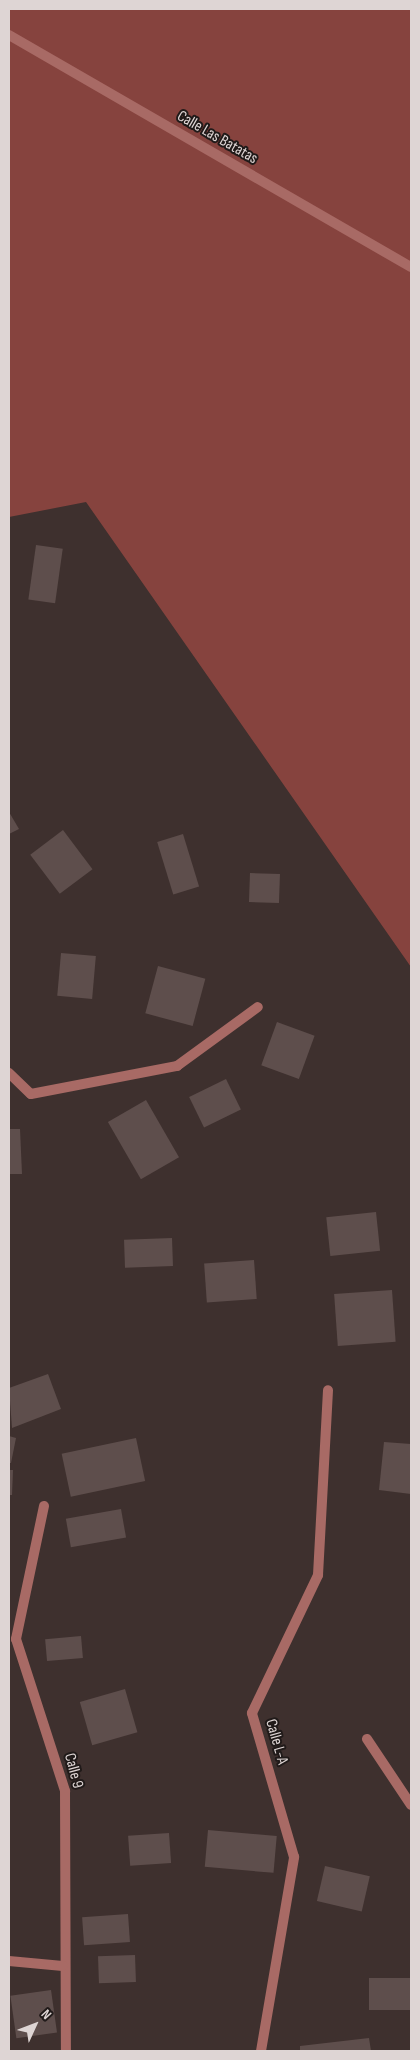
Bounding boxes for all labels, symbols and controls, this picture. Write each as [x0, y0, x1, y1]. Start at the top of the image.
street label: Calle Las Batatas [173, 107, 261, 169]
street label: Calle L-A [260, 1717, 292, 1767]
street label: Calle 9 [59, 1751, 87, 1791]
north arrow [10, 2000, 60, 2050]
text: N [38, 2006, 55, 2023]

